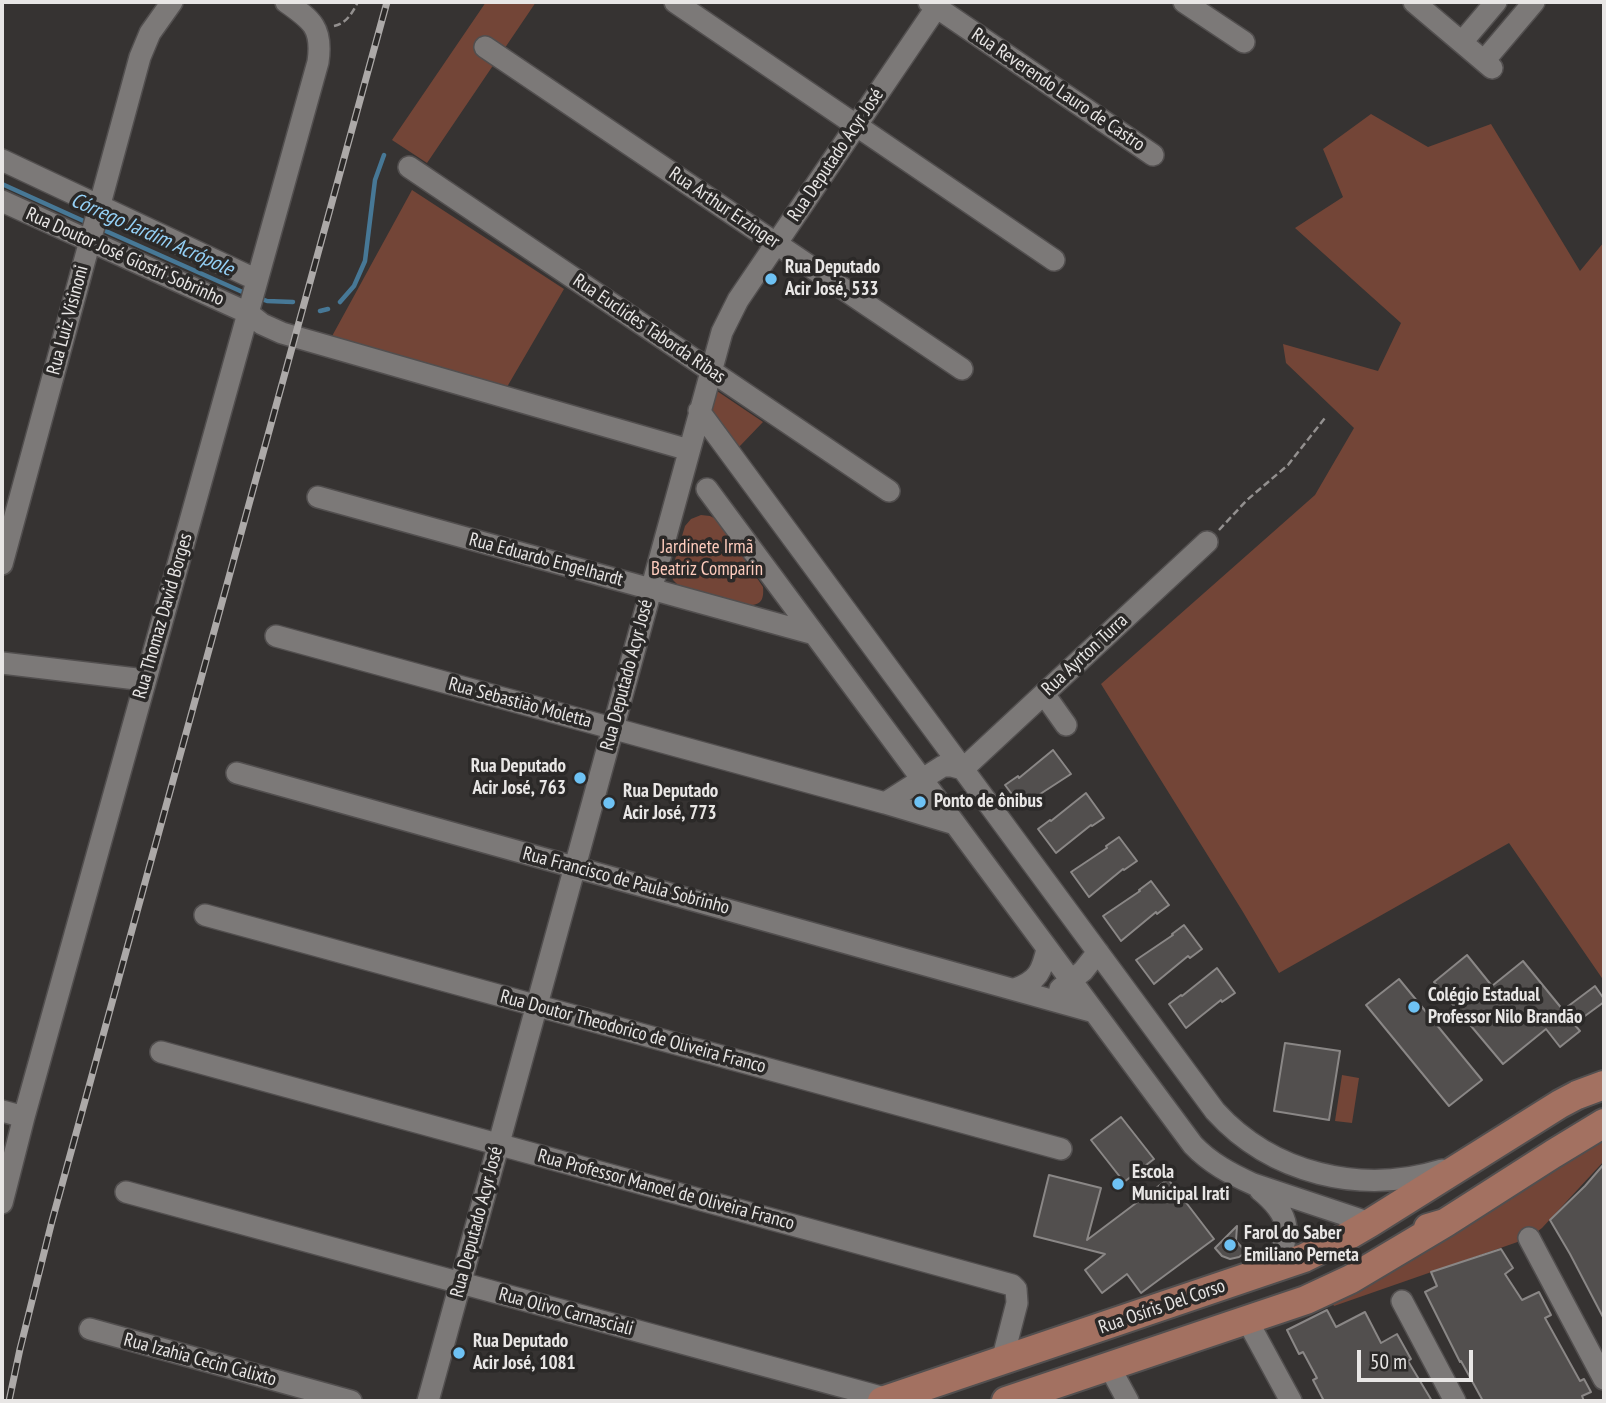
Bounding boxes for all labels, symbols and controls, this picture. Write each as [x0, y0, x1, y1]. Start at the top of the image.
street label: Rua Reverendo Lauro de Castro [967, 23, 1149, 157]
street label: Rua Deputado Acyr José [783, 84, 889, 226]
street label: Rua Arthur Erzinger [664, 163, 784, 253]
water label: Córrego Jardim Acrópole [67, 188, 237, 282]
street label: Rua Doutor José Giostri Sobrinho [22, 203, 228, 311]
place label: Rua Deputado Acir José, 533 [785, 257, 880, 301]
street label: Rua Luiz Visinoni [42, 263, 94, 377]
street label: Rua Euclides Taborda Ribas [569, 270, 729, 388]
marker: Rua Deputado Acir José, 533 [763, 271, 779, 287]
street label: Rua Eduardo Engelhardt [467, 528, 625, 592]
street label: Rua Thomaz David Borges [128, 531, 198, 701]
park label: Jardinete Irmã Beatriz Comparin [651, 537, 763, 581]
street label: Rua Deputado Acyr José [596, 597, 658, 753]
street label: Rua Ayrton Turra [1037, 609, 1133, 701]
street label: Rua Sebastião Moletta [446, 673, 594, 733]
place label: Rua Deputado Acir José, 763 [471, 756, 566, 800]
marker: Rua Deputado Acir José, 763 [572, 770, 588, 786]
place label: Rua Deputado Acir José, 773 [623, 781, 718, 825]
place label: Ponto de ônibus [934, 791, 1043, 813]
marker: Ponto de ônibus [912, 794, 928, 810]
marker: Rua Deputado Acir José, 773 [601, 795, 617, 811]
street label: Rua Francisco de Paula Sobrinho [520, 842, 732, 920]
place label: Colégio Estadual Professor Nilo Brandão [1428, 985, 1582, 1029]
street label: Rua Doutor Theodorico de Oliveira Franco [498, 986, 768, 1078]
marker: Colégio Estadual Professor Nilo Brandão [1406, 999, 1422, 1015]
street label: Rua Deputado Acyr José [446, 1144, 508, 1300]
street label: Rua Professor Manoel de Oliveira Franco [535, 1145, 797, 1235]
place label: Escola Municipal Irati [1132, 1162, 1229, 1206]
marker: Escola Municipal Irati [1110, 1176, 1126, 1192]
place label: Farol do Saber Emiliano Perneta [1244, 1223, 1359, 1267]
marker: Farol do Saber Emiliano Perneta [1222, 1237, 1238, 1253]
street label: Rua Osíris Del Corso [1096, 1275, 1228, 1339]
street label: Rua Olivo Carnasciali [496, 1283, 636, 1341]
street label: Rua Izahia Cecin Calixto [121, 1329, 279, 1391]
place label: Rua Deputado Acir José, 1081 [473, 1331, 576, 1375]
scale bar [1361, 1336, 1476, 1380]
marker: Rua Deputado Acir José, 1081 [451, 1345, 467, 1361]
text: 50 m [1370, 1348, 1407, 1375]

